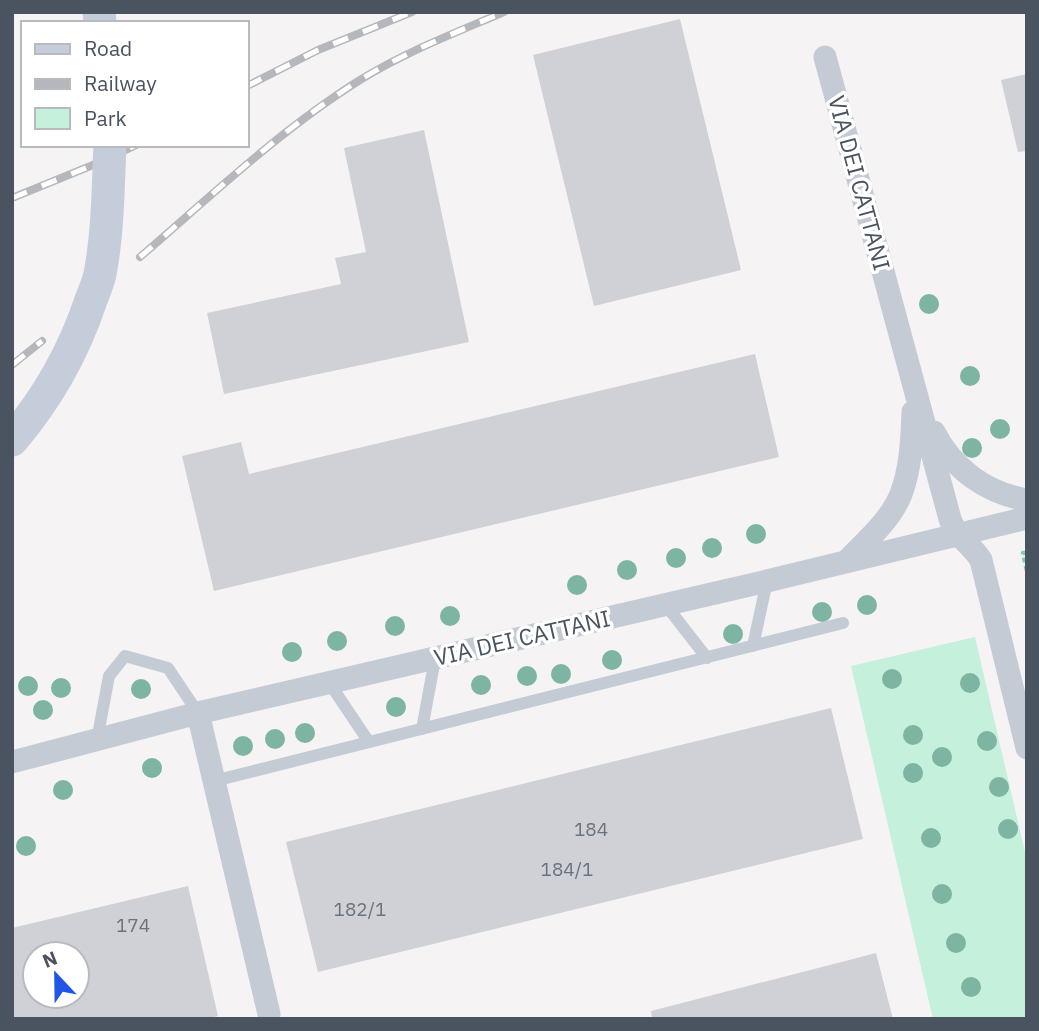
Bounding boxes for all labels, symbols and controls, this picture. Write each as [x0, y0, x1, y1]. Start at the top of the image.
legend [21, 21, 248, 147]
text: Road [84, 34, 132, 62]
text: Railway [84, 69, 157, 97]
street label: VIA DEI CATTANI [822, 92, 898, 274]
text: Park [84, 104, 127, 132]
street label: VIA DEI CATTANI [431, 602, 613, 672]
house number: 184 [574, 817, 608, 841]
house number: 184/1 [541, 857, 593, 881]
house number: 182/1 [334, 897, 386, 921]
house number: 174 [116, 913, 150, 937]
north arrow [21, 940, 91, 1010]
text: N [39, 946, 61, 973]

